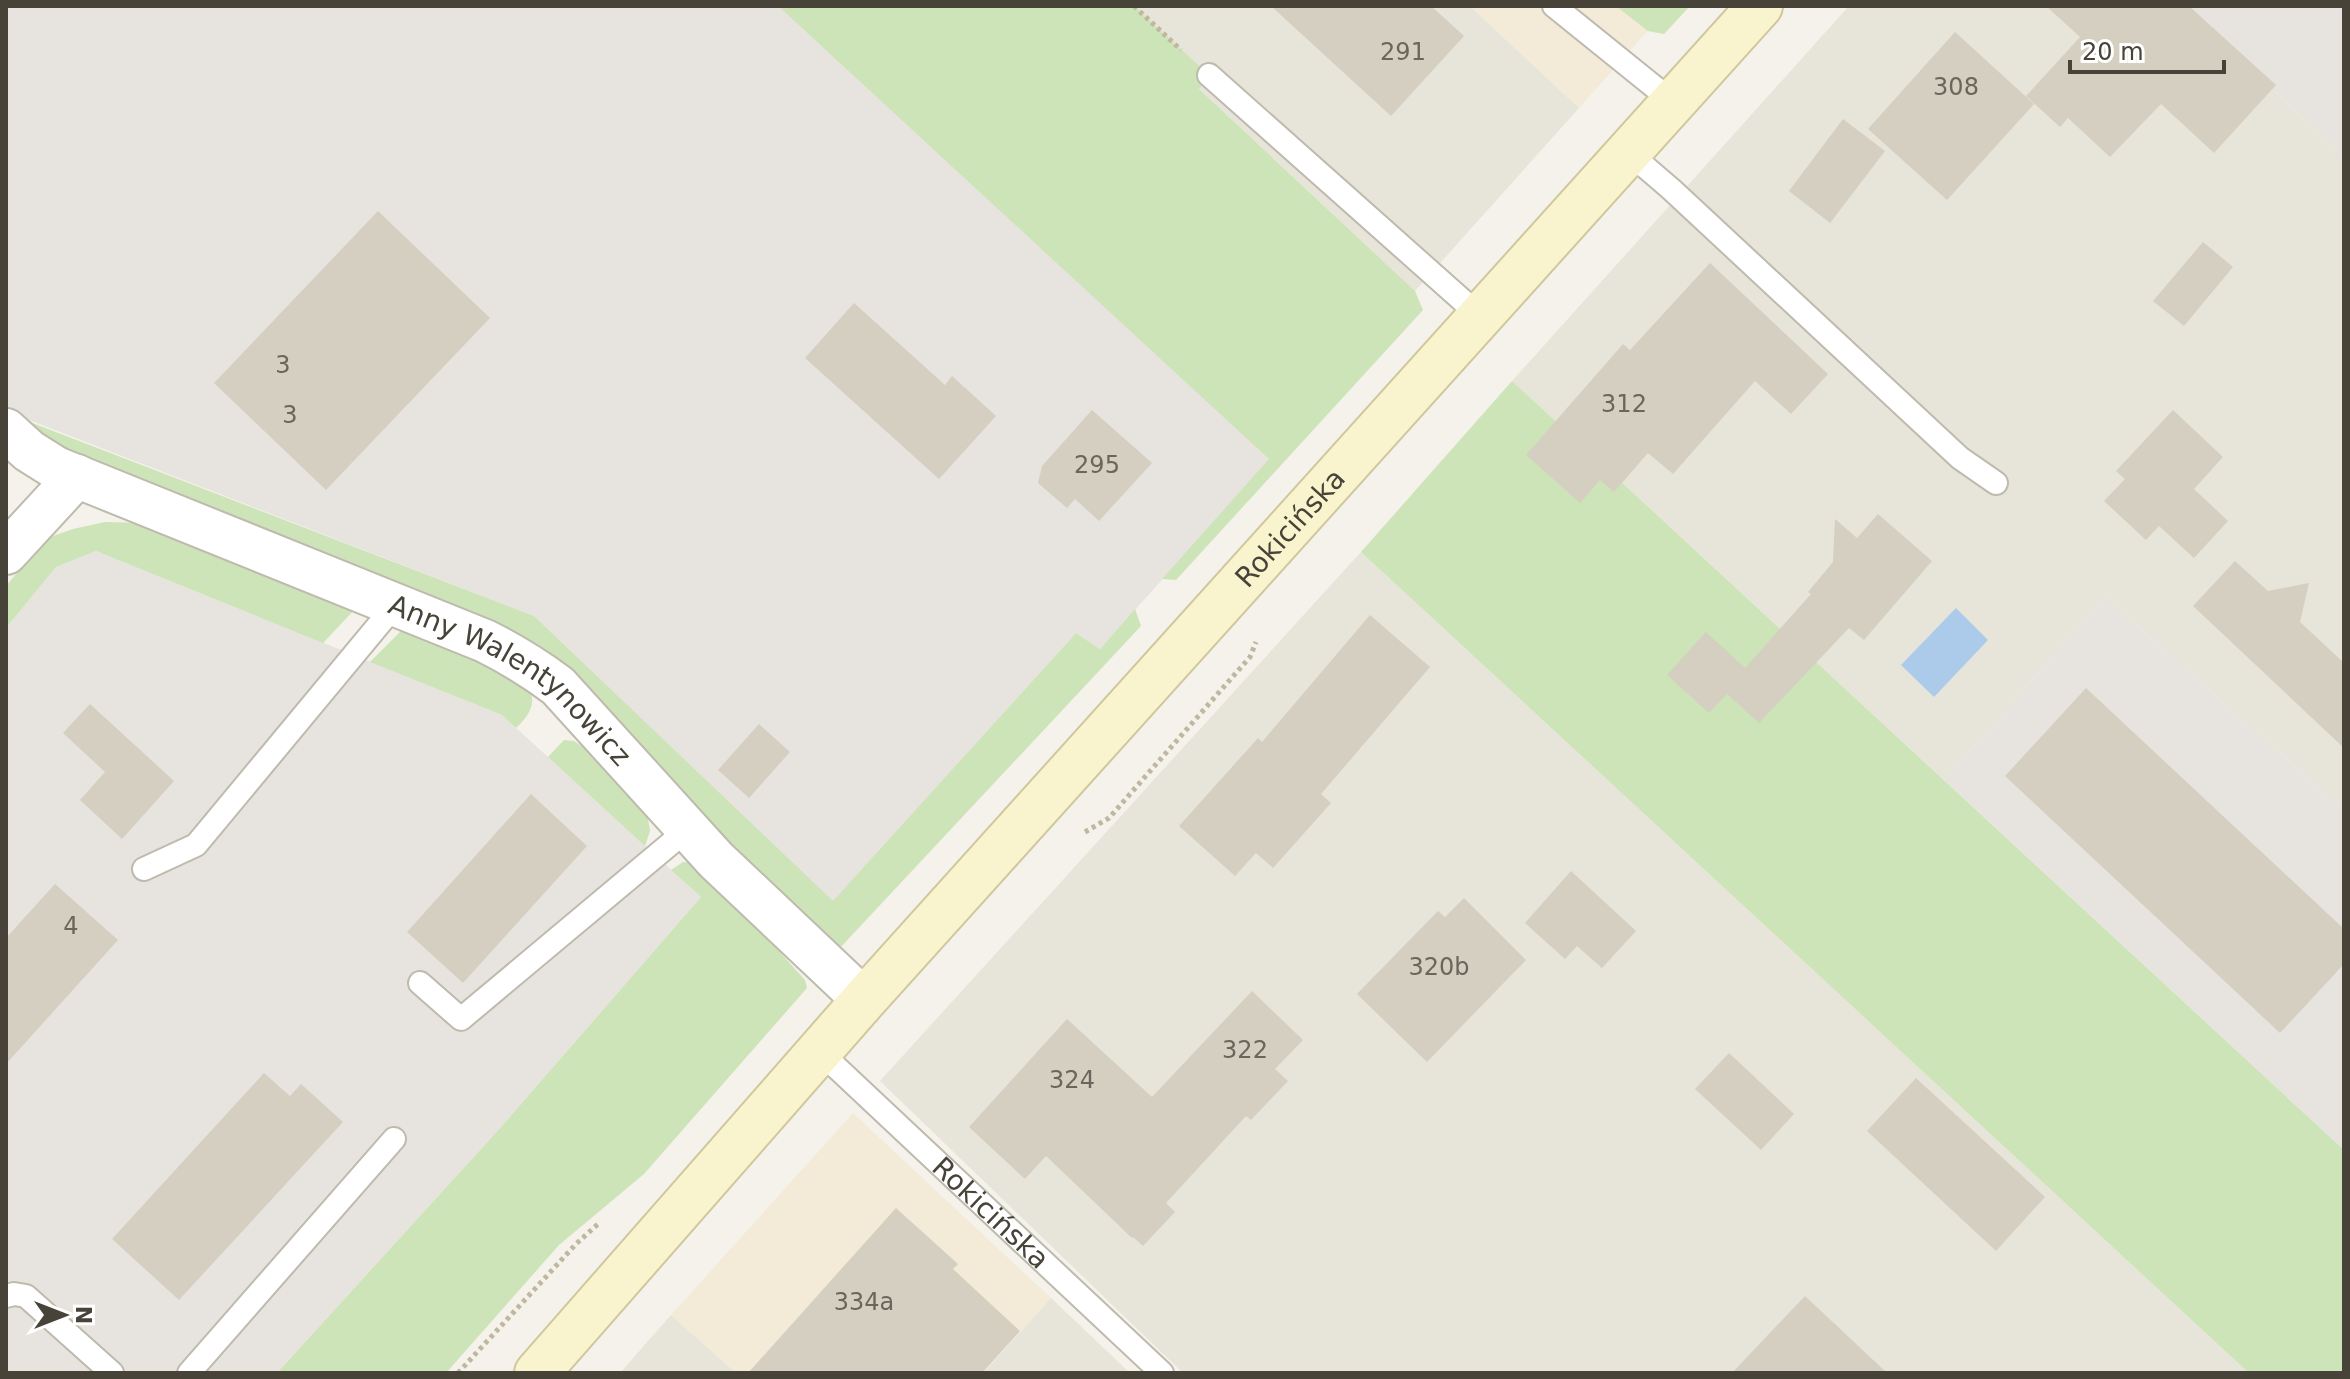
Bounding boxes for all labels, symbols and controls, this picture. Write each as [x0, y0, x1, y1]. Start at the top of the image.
scale bar [2070, 24, 2224, 74]
house number: 291 [1380, 38, 1426, 66]
text: 20 m [2082, 38, 2144, 66]
house number: 308 [1933, 73, 1979, 101]
house number: 3 [275, 351, 291, 379]
house number: 312 [1601, 390, 1647, 418]
house number: 3 [282, 401, 298, 429]
house number: 295 [1074, 451, 1120, 479]
street label: Rokicińska [1228, 462, 1352, 594]
street label: Anny Walentynowicz [384, 587, 638, 772]
house number: 4 [63, 912, 79, 940]
house number: 320b [1408, 953, 1470, 981]
house number: 322 [1222, 1036, 1268, 1064]
house number: 324 [1049, 1066, 1095, 1094]
street label: Rokicińska [926, 1150, 1056, 1275]
north arrow [24, 1275, 104, 1355]
house number: 334a [834, 1288, 894, 1316]
text: N [71, 1306, 96, 1324]

